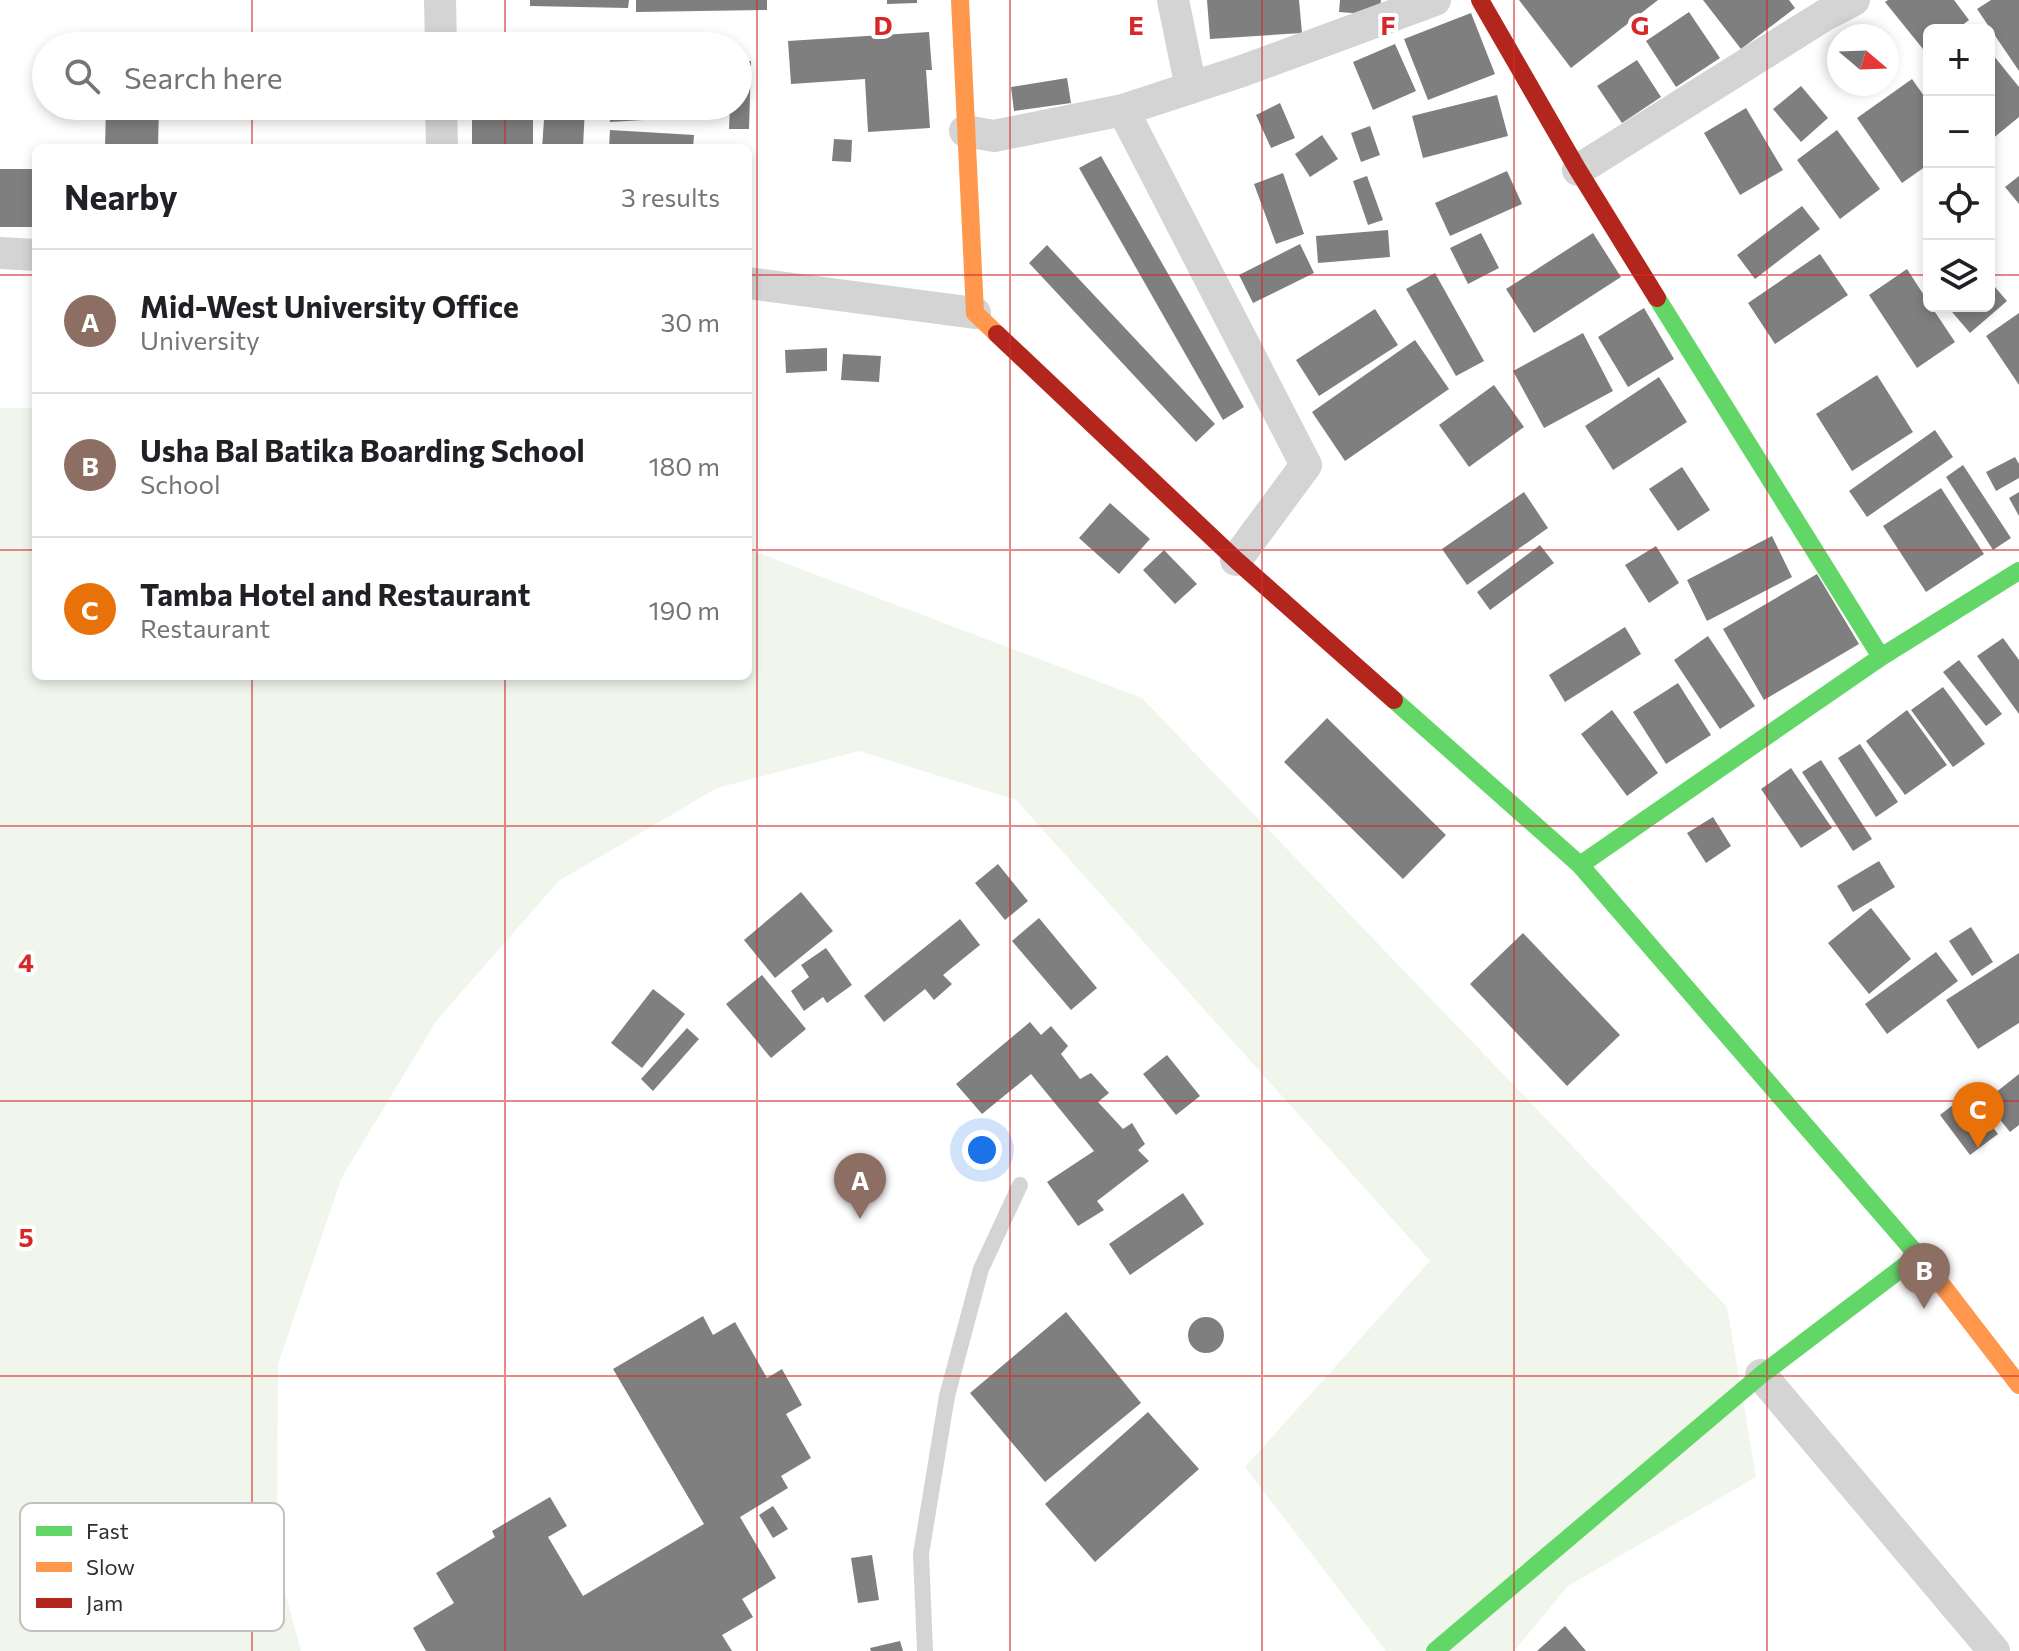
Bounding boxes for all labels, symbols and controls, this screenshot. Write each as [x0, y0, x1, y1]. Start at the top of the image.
text: D [873, 9, 893, 40]
text: E [1128, 9, 1144, 40]
text: F [1380, 9, 1396, 40]
text: G [1631, 9, 1649, 40]
north arrow [1827, 24, 1899, 96]
map controls [1923, 24, 1995, 312]
button: + [1923, 24, 1995, 96]
search box [32, 32, 752, 120]
icon: search [60, 54, 104, 98]
text: Search here [124, 58, 283, 95]
button: − [1923, 96, 1995, 168]
button: locate [1923, 168, 1995, 240]
text: Nearby [64, 175, 178, 217]
text: 3 results [621, 181, 720, 212]
button: layers [1923, 240, 1995, 312]
text: Mid-West University Office [140, 287, 519, 324]
text: A [81, 306, 99, 337]
text: 30 m [661, 306, 720, 337]
text: University [140, 324, 260, 355]
text: Usha Bal Batika Boarding School [140, 431, 585, 468]
text: B [81, 450, 99, 481]
text: 180 m [648, 450, 720, 481]
text: School [140, 468, 221, 499]
text: Tamba Hotel and Restaurant [140, 575, 530, 612]
text: C [81, 594, 99, 625]
text: 190 m [648, 594, 720, 625]
text: Restaurant [140, 612, 270, 643]
text: 4 [18, 946, 34, 977]
pin: C [1952, 1082, 2004, 1148]
your location [962, 1130, 1002, 1170]
pin: A [834, 1153, 886, 1219]
text: 5 [18, 1221, 34, 1252]
pin: B [1898, 1243, 1950, 1309]
legend [20, 1503, 284, 1631]
text: Fast [86, 1517, 129, 1544]
text: Slow [86, 1553, 135, 1580]
text: Jam [86, 1589, 123, 1616]

